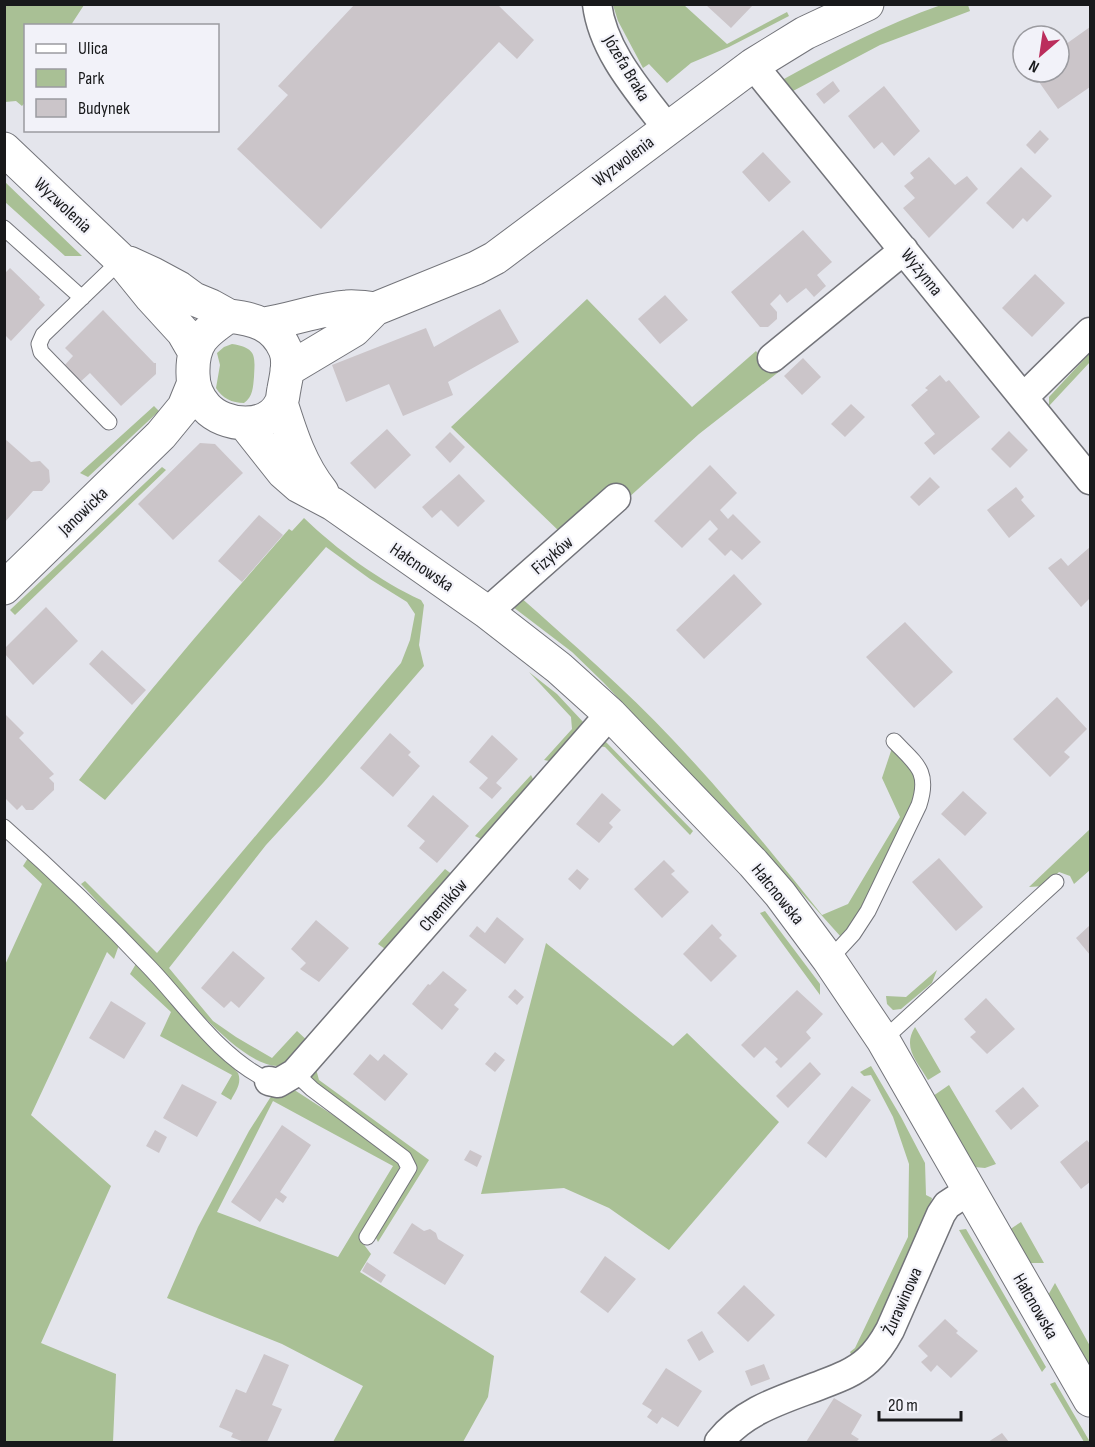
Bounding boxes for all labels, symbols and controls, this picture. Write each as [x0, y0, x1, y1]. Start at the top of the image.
legend [24, 24, 219, 132]
north arrow [1011, 24, 1071, 84]
street label: Józefa Braka [598, 31, 654, 105]
text: Ulica [78, 38, 108, 59]
text: N [1026, 55, 1043, 76]
text: Park [78, 68, 104, 89]
text: Budynek [78, 98, 130, 119]
street label: Wyzwolenia [589, 132, 658, 191]
street label: Wyzwolenia [29, 173, 96, 237]
street label: Wyżynna [896, 245, 947, 300]
street label: Janowicka [54, 483, 112, 541]
street label: Fizyków [527, 532, 577, 579]
street label: Hałcnowska [386, 539, 457, 596]
street label: Hałcnowska [747, 860, 808, 929]
street label: Chemików [415, 875, 472, 936]
street label: Żurawinowa [878, 1264, 927, 1338]
street label: Hałcnowska [1008, 1270, 1063, 1343]
scale bar [879, 1384, 962, 1422]
text: 20 m [888, 1395, 918, 1416]

